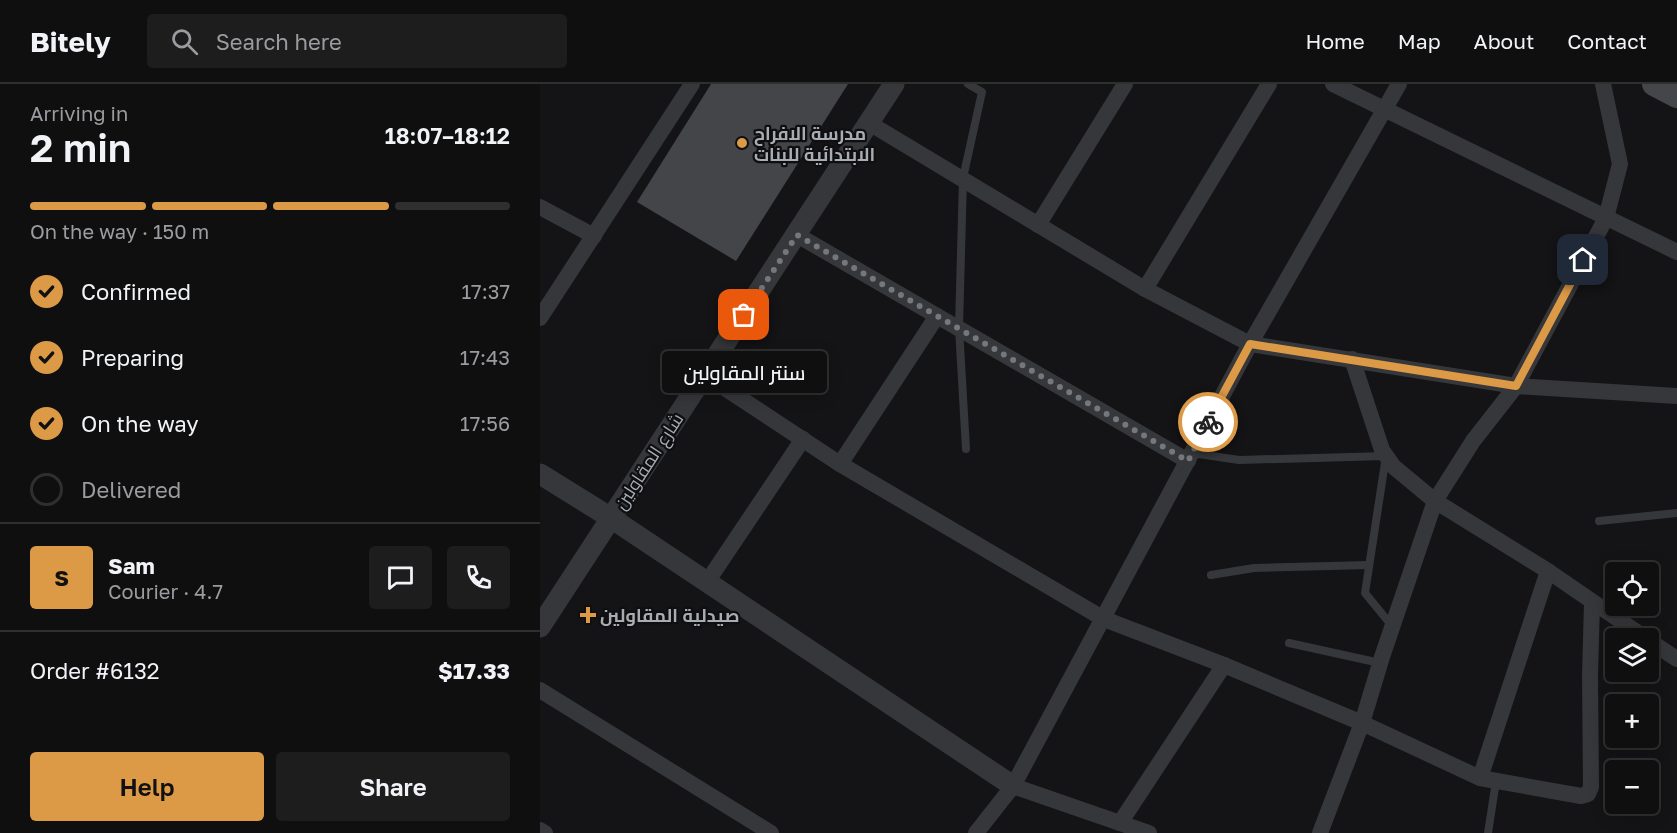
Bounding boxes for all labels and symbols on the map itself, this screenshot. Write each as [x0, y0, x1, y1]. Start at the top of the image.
place label: مدرسة اﻻفراح اﻻبتدائية للبنات [754, 122, 875, 165]
marker: مدرسة اﻻفراح اﻻبتدائية للبنات [735, 136, 749, 150]
pin [1557, 234, 1608, 285]
pin [718, 289, 769, 340]
callout: سنتر المقاولين [662, 351, 826, 393]
courier [1178, 392, 1238, 452]
street label: شارع المقاولين [609, 409, 689, 515]
place label: صيدلية المقاولين [600, 604, 739, 627]
marker: صيدلية المقاولين [581, 608, 595, 622]

